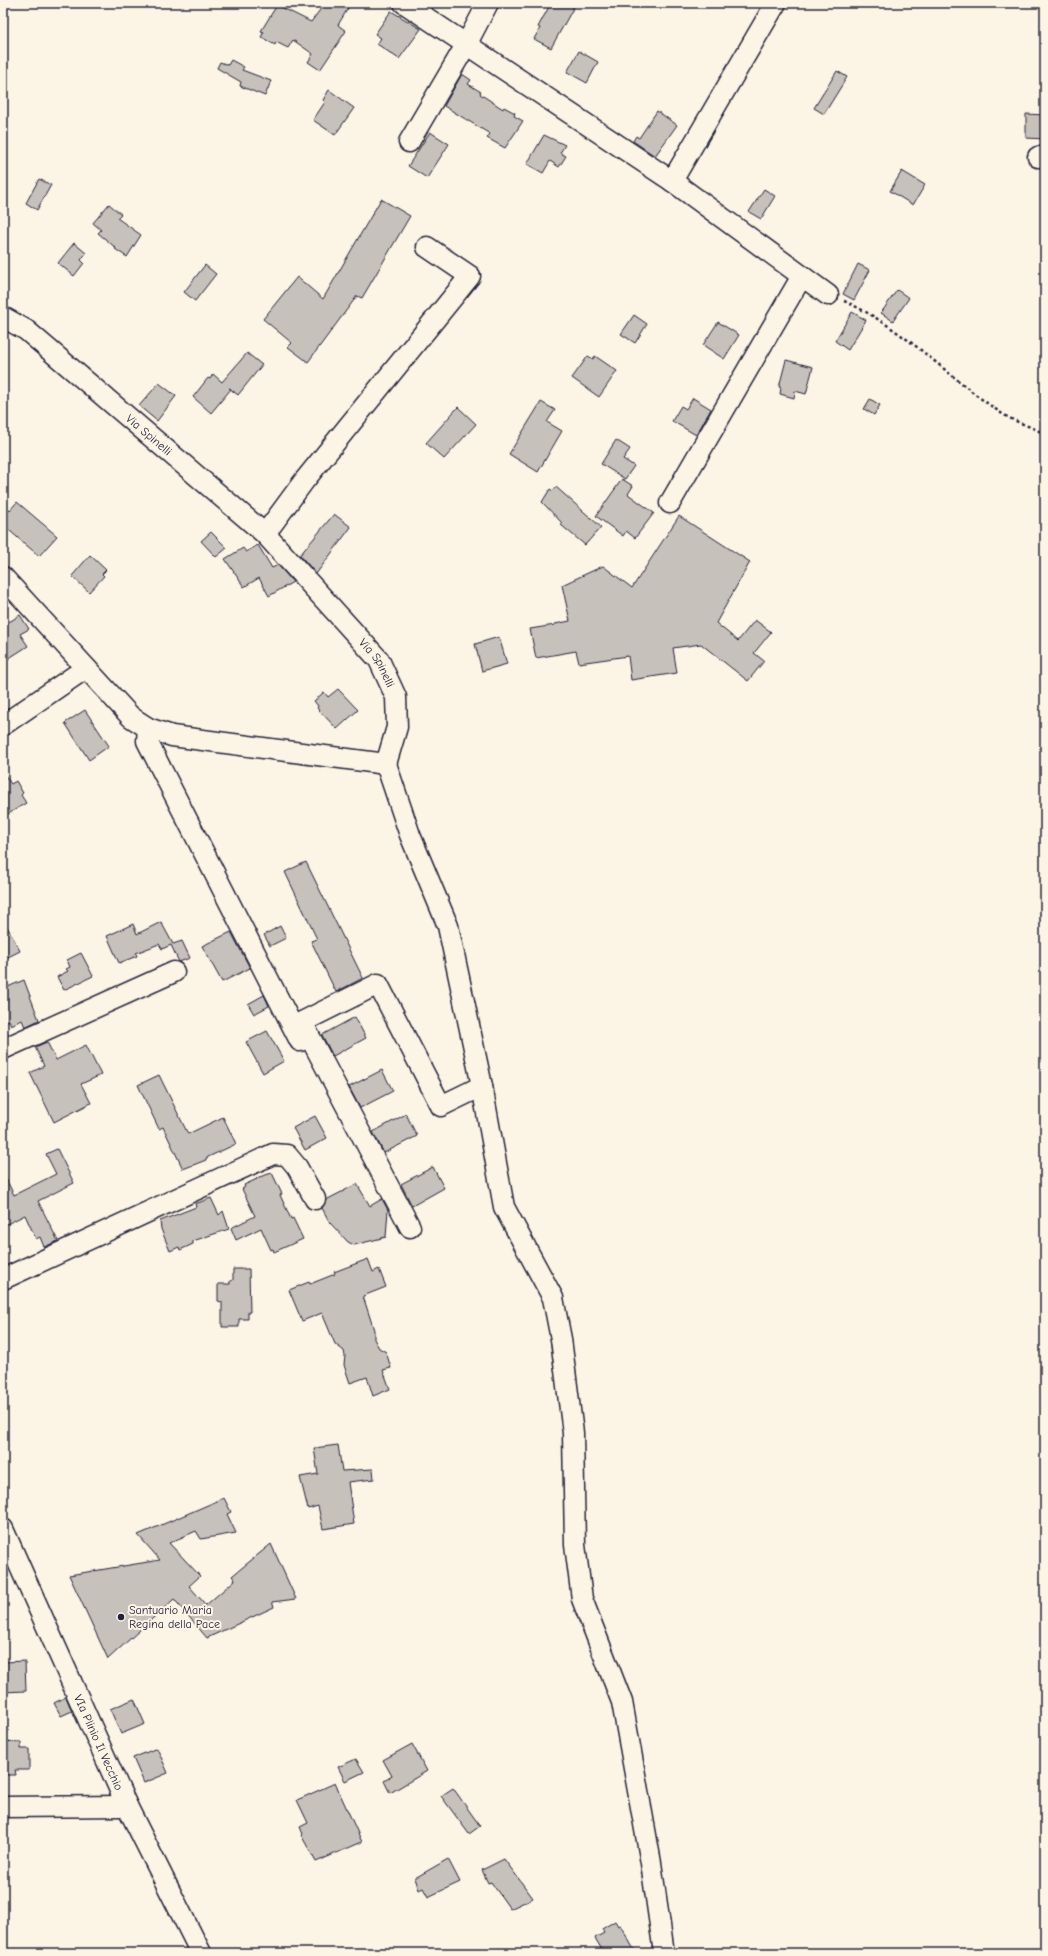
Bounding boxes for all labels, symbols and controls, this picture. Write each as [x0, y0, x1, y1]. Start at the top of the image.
street label: Via Spinelli [123, 411, 175, 458]
street label: Via Spinelli [356, 636, 398, 690]
place label: Santuario Maria Regina della Pace [129, 1603, 220, 1631]
marker: Santuario Maria Regina della Pace [116, 1612, 126, 1622]
street label: VIa Plinio Il Vecchio [71, 1692, 126, 1793]

